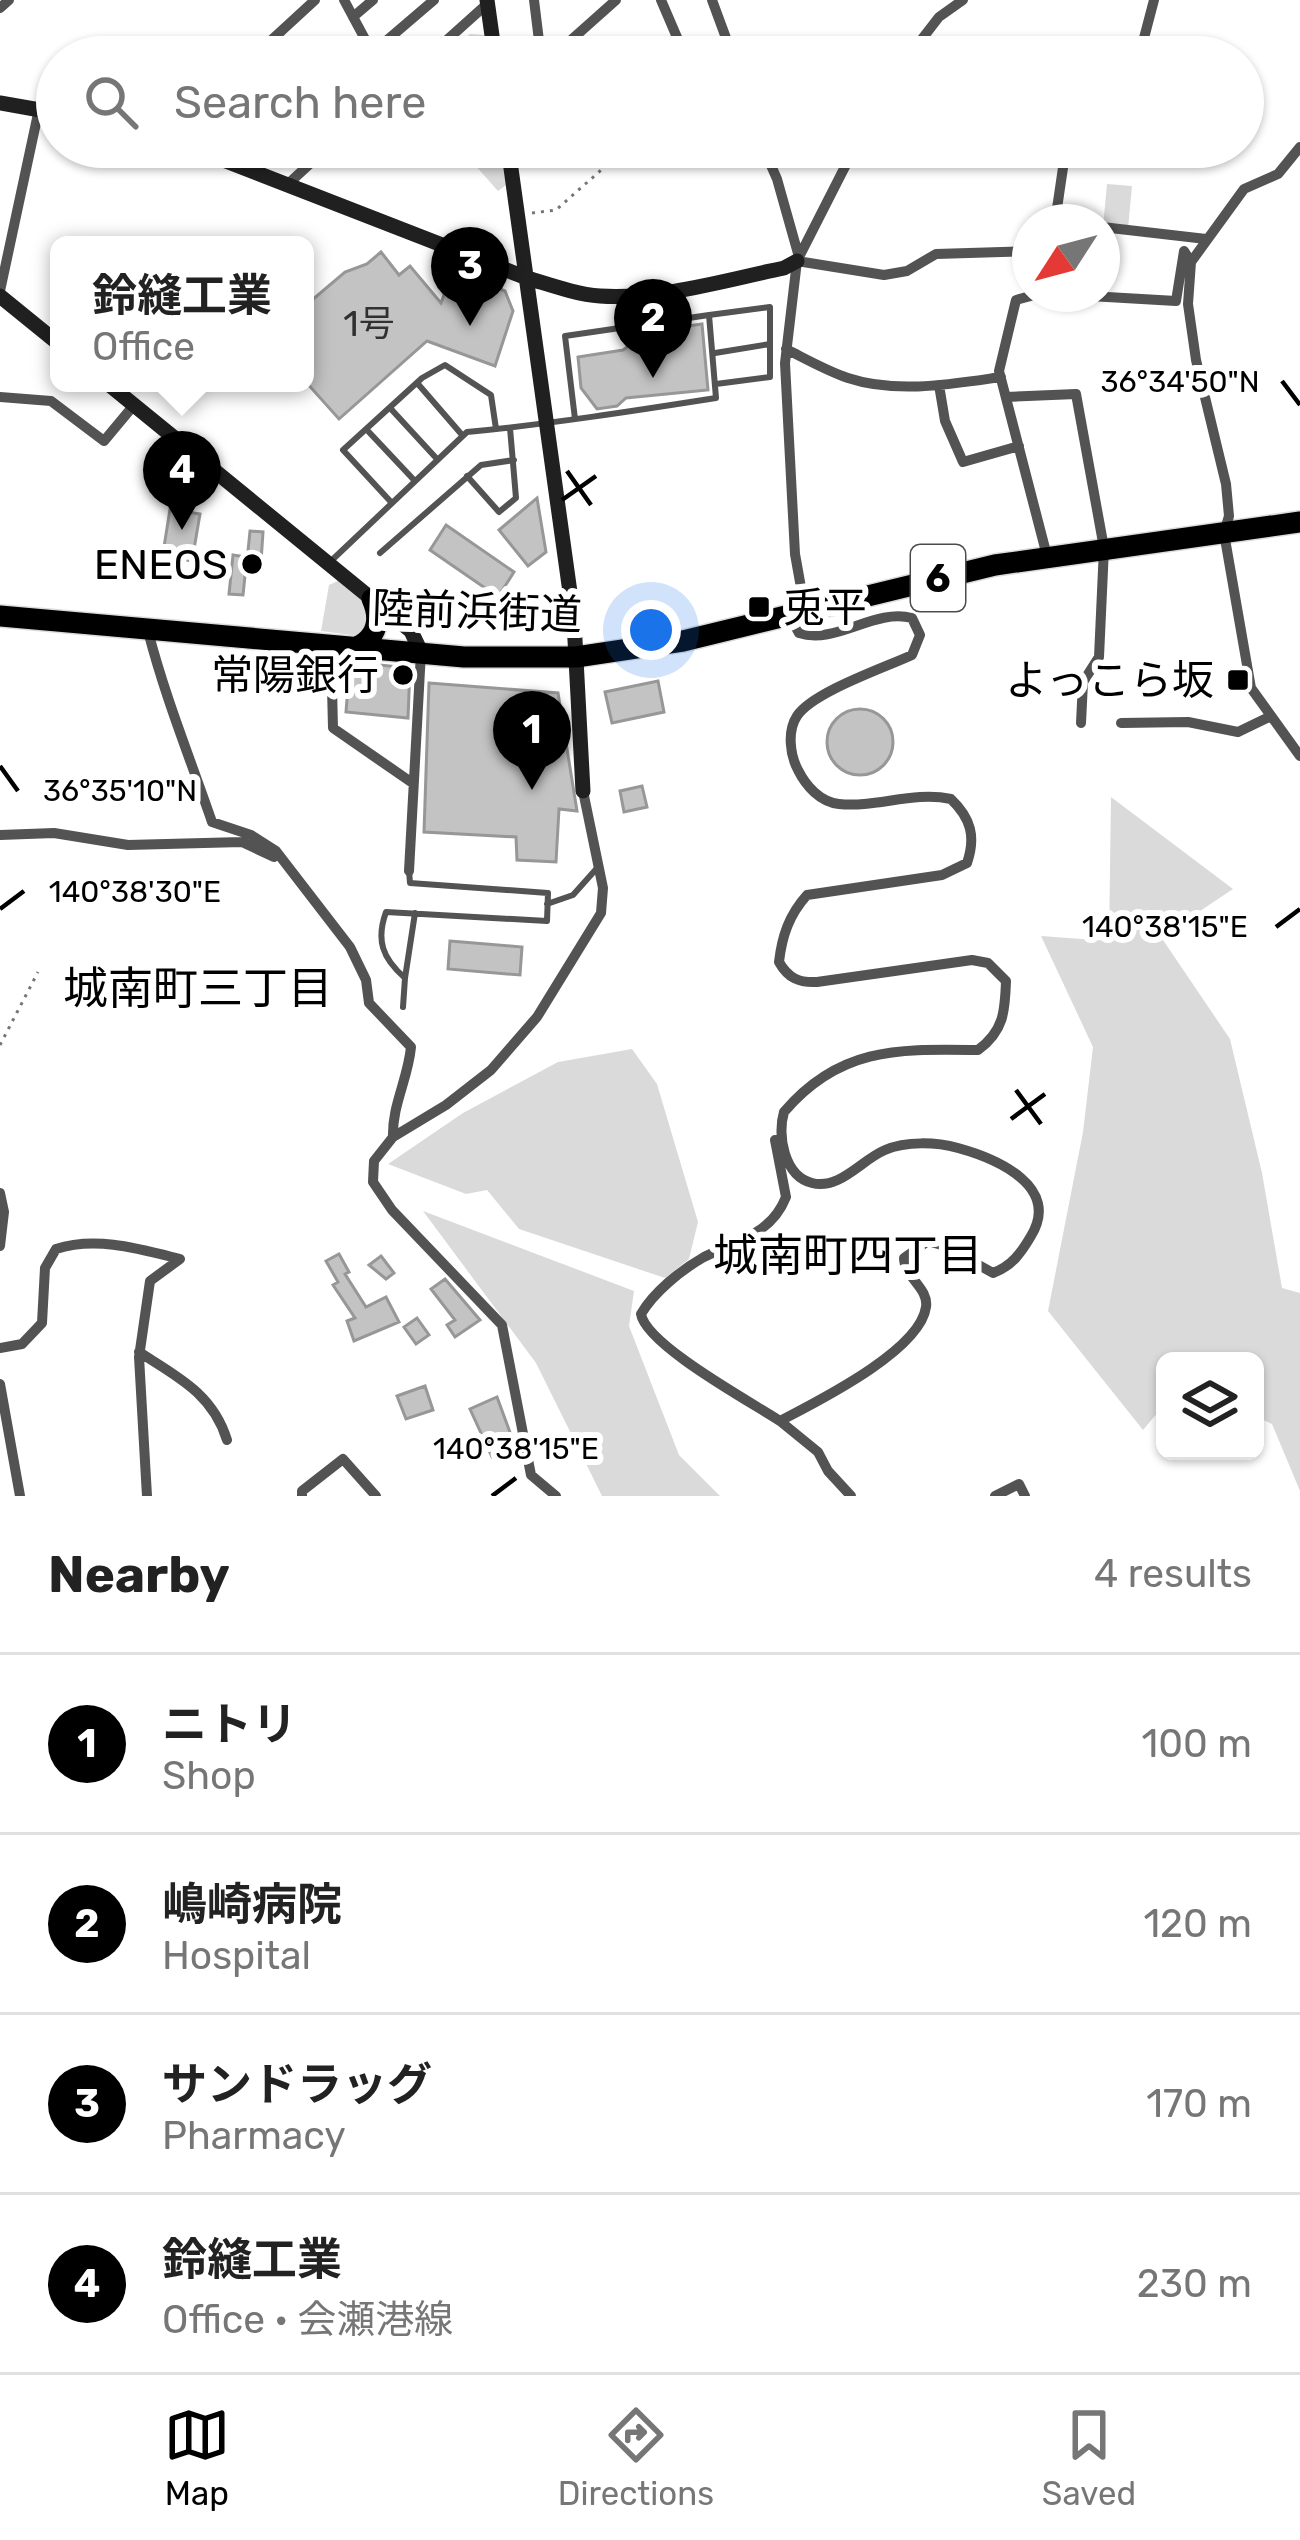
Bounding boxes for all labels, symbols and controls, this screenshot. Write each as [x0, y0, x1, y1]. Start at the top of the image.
search box [36, 36, 1264, 168]
icon: search [78, 69, 144, 135]
text: Search here [174, 76, 426, 129]
north arrow [1012, 204, 1120, 312]
pin: 3 [431, 227, 509, 326]
popup [50, 236, 314, 392]
text: 鈴縫工業 [92, 269, 272, 322]
pin: 2 [614, 279, 692, 378]
house number: 1号 [343, 302, 395, 345]
text: Office [92, 324, 195, 370]
text: 36°34'50"N [1100, 364, 1260, 400]
pin: 4 [143, 431, 221, 530]
place label: ENEOS [94, 540, 228, 590]
road number: 6 [911, 545, 965, 611]
marker: ENEOS [239, 551, 265, 577]
street label: 陸前浜街道 [371, 583, 583, 641]
place label: 兎平 [783, 583, 867, 633]
marker: 兎平 [746, 594, 772, 620]
your location [621, 600, 681, 660]
place label: 常陽銀行 [211, 651, 379, 701]
place label: よっこら坂 [1005, 656, 1214, 706]
marker: 常陽銀行 [390, 662, 416, 688]
marker: よっこら坂 [1225, 667, 1251, 693]
pin: 1 [493, 691, 571, 790]
text: 36°35'10"N [43, 773, 197, 809]
text: 140°38'30"E [49, 874, 221, 910]
text: 140°38'15"E [1082, 909, 1248, 945]
district label: 城南町三丁目 [63, 962, 333, 1015]
district label: 城南町四丁目 [713, 1229, 983, 1282]
map controls [1156, 1352, 1264, 1460]
button: layers [1156, 1352, 1264, 1460]
text: 140°38'15"E [433, 1431, 599, 1467]
text: Nearby [48, 1544, 230, 1605]
text: 4 results [1094, 1551, 1252, 1597]
text: ニトリ [162, 1698, 297, 1751]
text: 1 [77, 1721, 97, 1767]
text: 100 m [1142, 1721, 1252, 1767]
text: Shop [162, 1753, 256, 1799]
text: 嶋崎病院 [162, 1878, 342, 1931]
text: 2 [74, 1901, 100, 1947]
text: 120 m [1143, 1901, 1252, 1947]
text: Hospital [162, 1933, 311, 1979]
text: サンドラッグ [162, 2058, 432, 2111]
text: 3 [74, 2081, 100, 2127]
text: 170 m [1146, 2081, 1252, 2127]
text: Pharmacy [162, 2113, 346, 2159]
text: 鈴縫工業 [162, 2233, 342, 2286]
text: 4 [74, 2261, 100, 2307]
text: 230 m [1137, 2261, 1252, 2307]
text: Office · 会瀬港線 [162, 2297, 453, 2343]
tab: Map [164, 2402, 230, 2513]
tab: Directions [558, 2402, 714, 2513]
tab: Saved [1042, 2402, 1136, 2513]

